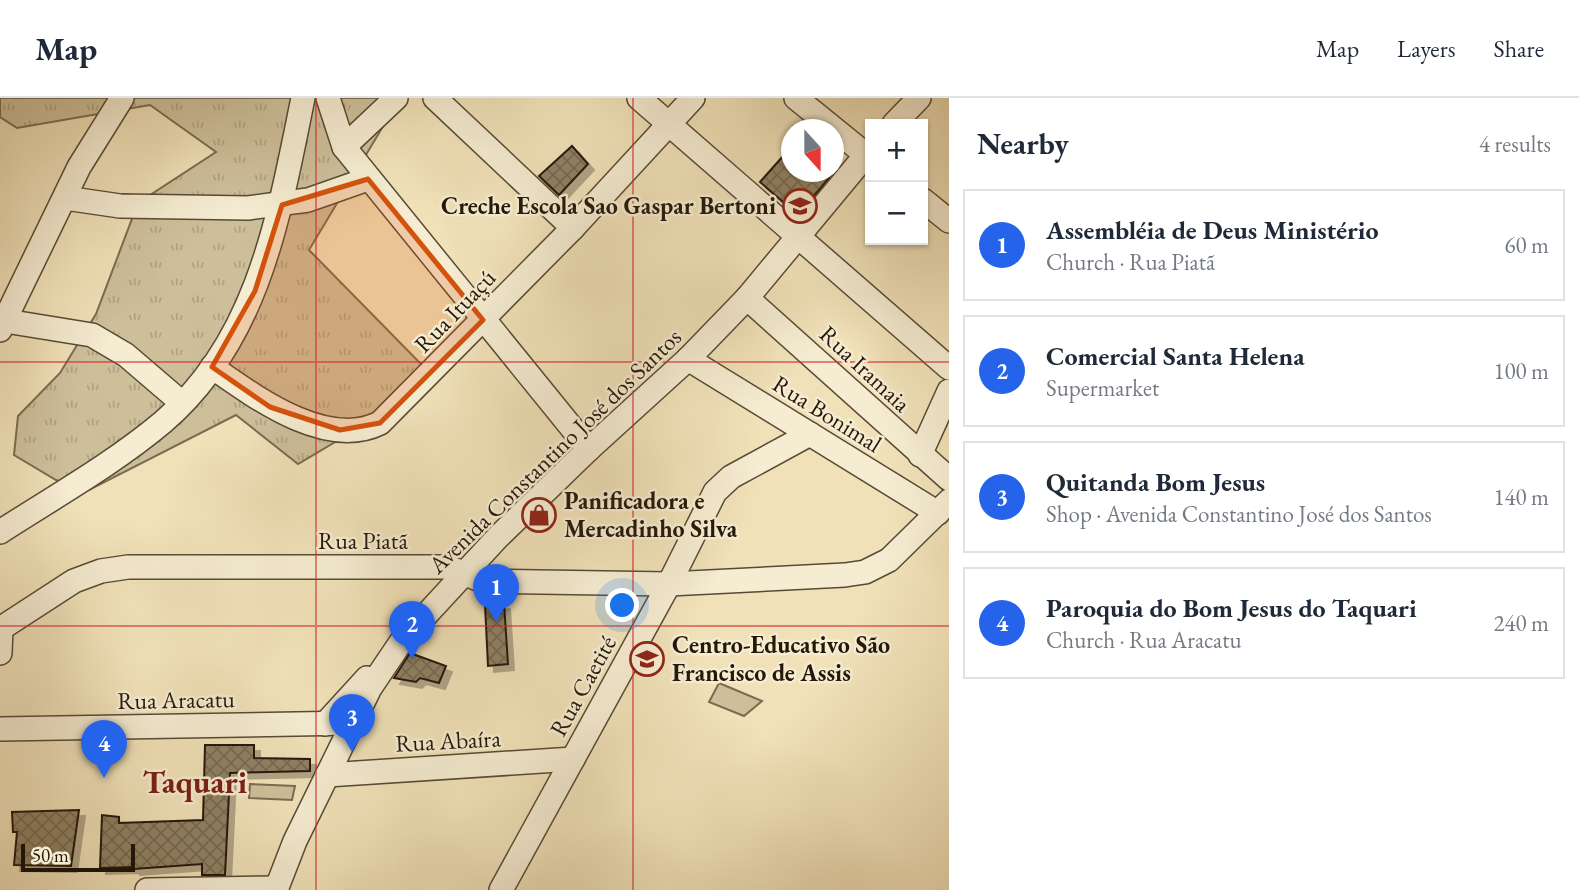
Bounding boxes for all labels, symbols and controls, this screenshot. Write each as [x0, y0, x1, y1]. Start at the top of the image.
text: Map [35, 27, 97, 70]
text: Map [1316, 33, 1359, 64]
text: Layers [1397, 33, 1456, 64]
text: Share [1494, 33, 1544, 64]
north arrow [781, 119, 844, 182]
map controls [865, 119, 928, 245]
button: + [865, 119, 928, 182]
text: Nearby [977, 124, 1069, 163]
text: 4 results [1479, 129, 1551, 159]
button: − [865, 182, 928, 245]
school or university icon: Creche Escola Sao Gaspar Bertoni [781, 187, 819, 225]
place label: Creche Escola Sao Gaspar Bertoni [441, 190, 776, 221]
text: Assembléia de Deus Ministério [1046, 213, 1379, 247]
text: 1 [996, 230, 1008, 260]
text: 60 m [1504, 230, 1549, 260]
text: Church · Rua Piatã [1046, 247, 1215, 277]
street label: Rua Ituaçú [407, 262, 502, 359]
street label: Rua Iramaia [813, 319, 918, 419]
street label: Avenida Constantino José dos Santos [421, 321, 688, 581]
text: Comercial Santa Helena [1046, 339, 1305, 373]
text: 2 [996, 356, 1008, 386]
text: 100 m [1493, 356, 1549, 386]
street label: Rua Bonimal [767, 368, 888, 459]
text: Supermarket [1046, 373, 1159, 403]
text: Quitanda Bom Jesus [1046, 465, 1265, 499]
text: 3 [996, 482, 1008, 512]
text: 140 m [1493, 482, 1549, 512]
place label: Panificadora e Mercadinho Silva [564, 485, 738, 544]
shop icon: Panificadora e Mercadinho Silva [520, 496, 558, 534]
text: Shop · Avenida Constantino José dos Santos [1046, 499, 1432, 529]
street label: Rua Piatã [318, 525, 408, 556]
pin: 1 [473, 564, 519, 622]
your location [605, 588, 639, 622]
text: Paroquia do Bom Jesus do Taquari [1046, 591, 1417, 625]
pin: 2 [389, 601, 435, 659]
text: 4 [996, 608, 1008, 638]
text: 240 m [1493, 608, 1549, 638]
text: Church · Rua Aracatu [1046, 625, 1242, 655]
place label: Centro-Educativo São Francisco de Assis [672, 629, 890, 688]
street label: Rua Caetité [542, 630, 623, 742]
school or university icon: Centro-Educativo São Francisco de Assis [628, 640, 666, 678]
street label: Rua Aracatu [117, 683, 235, 716]
pin: 3 [329, 694, 375, 752]
pin: 4 [81, 720, 127, 778]
street label: Rua Abaíra [394, 722, 502, 759]
district label: Taquari [143, 761, 248, 803]
scale bar [21, 841, 135, 873]
text: 50 m [32, 843, 69, 868]

